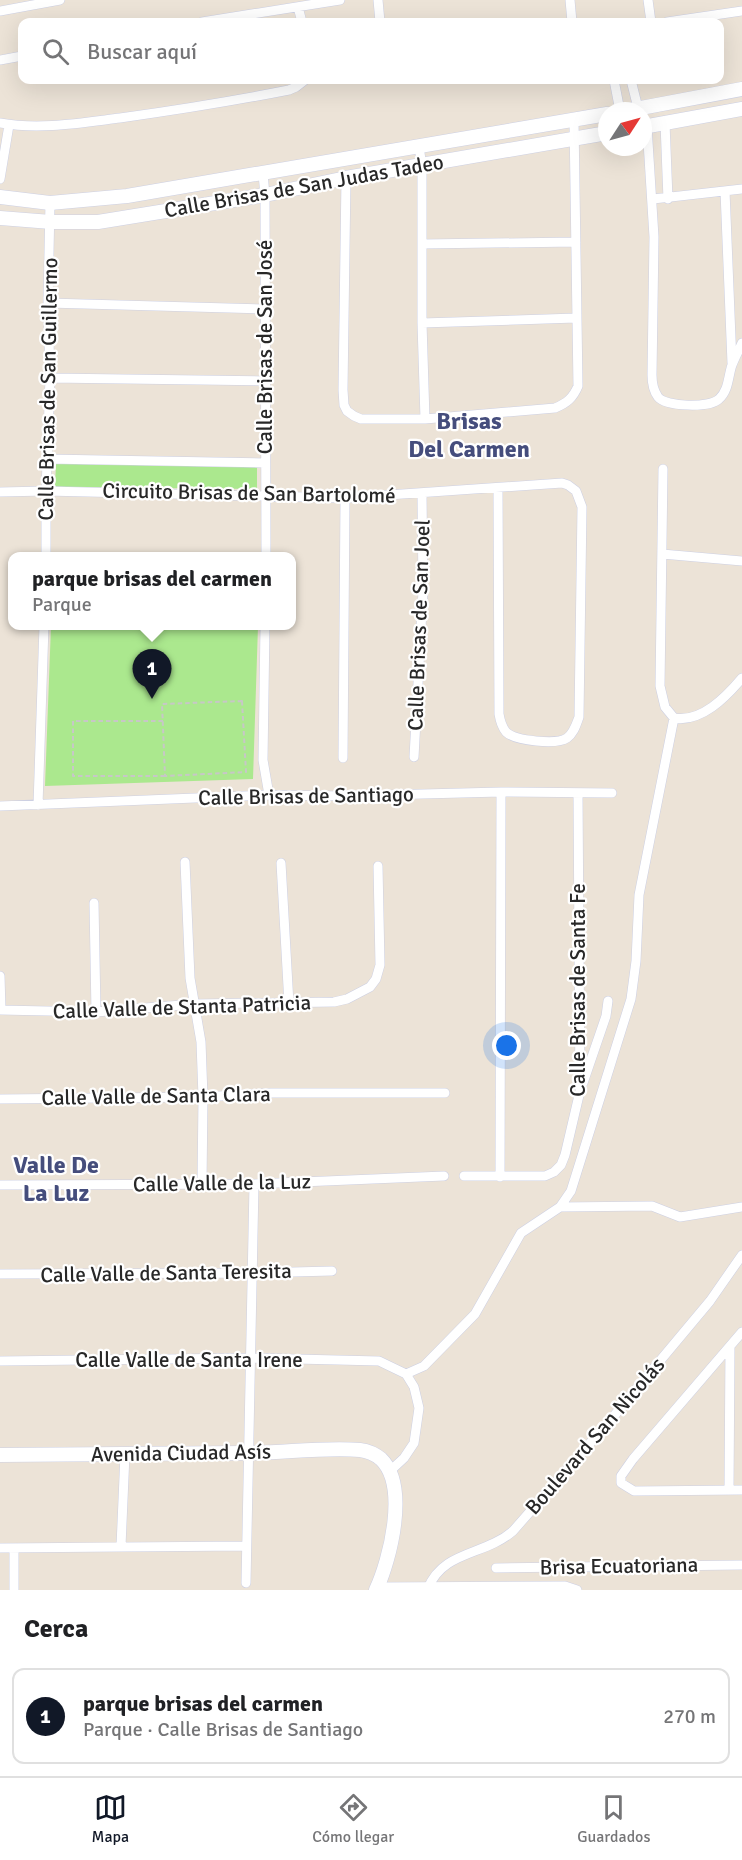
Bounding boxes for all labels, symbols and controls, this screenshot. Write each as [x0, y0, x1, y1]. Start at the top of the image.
search box [18, 18, 724, 84]
icon: search [39, 35, 72, 68]
text: Buscar aquí [87, 38, 197, 65]
north arrow [598, 102, 652, 156]
street label: Calle Brisas de San Judas Tadeo [162, 149, 446, 223]
street label: Calle Brisas de San José [252, 240, 278, 454]
street label: Calle Brisas de San Guillermo [33, 257, 63, 521]
district label: Brisas Del Carmen [408, 406, 530, 464]
street label: Circuito Brisas de San Bartolomé [102, 477, 396, 509]
street label: Calle Brisas de San Joel [402, 519, 436, 731]
popup [8, 552, 296, 630]
text: parque brisas del carmen [32, 565, 272, 592]
text: Parque [32, 592, 92, 617]
pin: 1 [132, 650, 172, 699]
street label: Calle Brisas de Santiago [198, 781, 414, 811]
street label: Calle Brisas de Santa Fe [565, 883, 591, 1097]
street label: Calle Valle de Stanta Patricia [52, 989, 312, 1025]
your location [492, 1031, 521, 1060]
street label: Calle Valle de Santa Clara [41, 1081, 271, 1111]
district label: Valle De La Luz [13, 1150, 99, 1208]
street label: Calle Valle de la Luz [133, 1168, 311, 1198]
street label: Calle Valle de Santa Teresita [40, 1258, 292, 1288]
street label: Calle Valle de Santa Irene [75, 1347, 303, 1373]
street label: Boulevard San Nicolás [520, 1352, 670, 1520]
street label: Avenida Ciudad Asís [91, 1438, 271, 1468]
street label: Brisa Ecuatoriana [539, 1552, 699, 1580]
text: Cerca [24, 1613, 88, 1645]
text: parque brisas del carmen [83, 1690, 323, 1717]
text: 1 [40, 1704, 51, 1729]
text: 270 m [663, 1704, 716, 1729]
text: Parque · Calle Brisas de Santiago [83, 1717, 363, 1742]
tab: Mapa [92, 1791, 129, 1847]
tab: Cómo llegar [312, 1791, 394, 1847]
tab: Guardados [577, 1791, 650, 1847]

